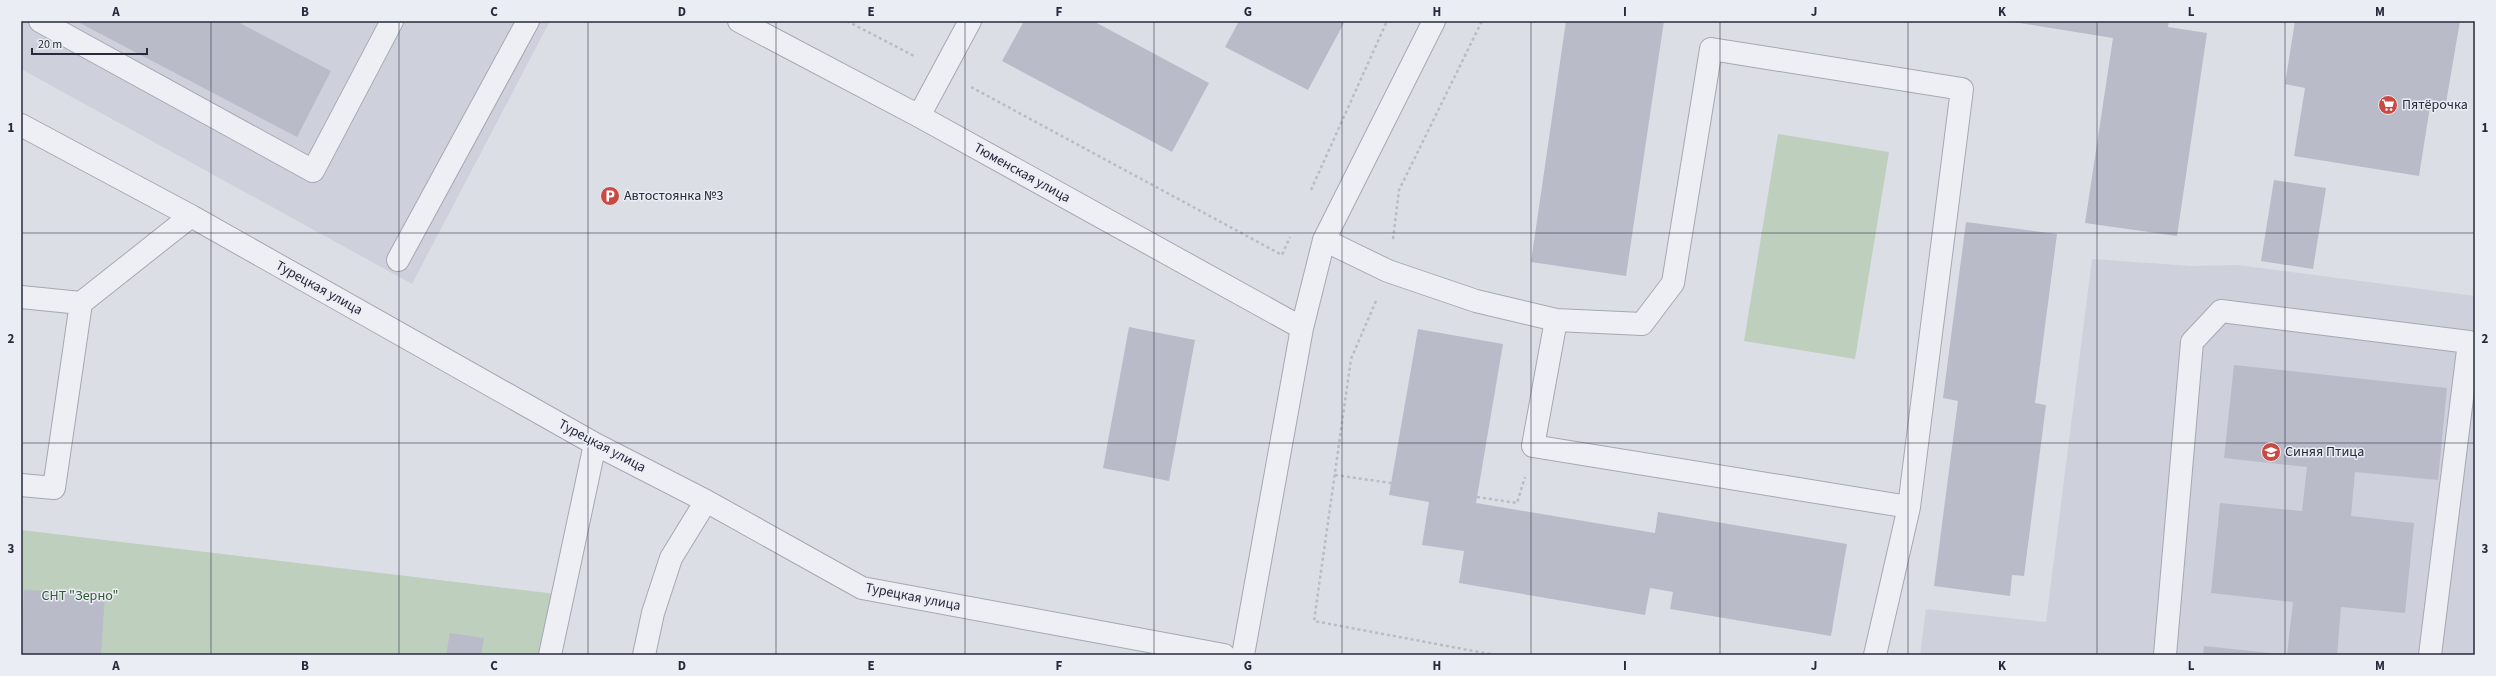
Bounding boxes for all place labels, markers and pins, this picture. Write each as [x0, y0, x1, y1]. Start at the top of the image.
supermarket icon: Пятёрочка [2377, 94, 2399, 116]
place label: Пятёрочка [2402, 95, 2468, 115]
parking icon: Автостоянка №3 [599, 185, 621, 207]
place label: Автостоянка №3 [624, 186, 723, 206]
school or university icon: Синяя Птица [2260, 441, 2282, 463]
place label: Синяя Птица [2285, 442, 2364, 462]

